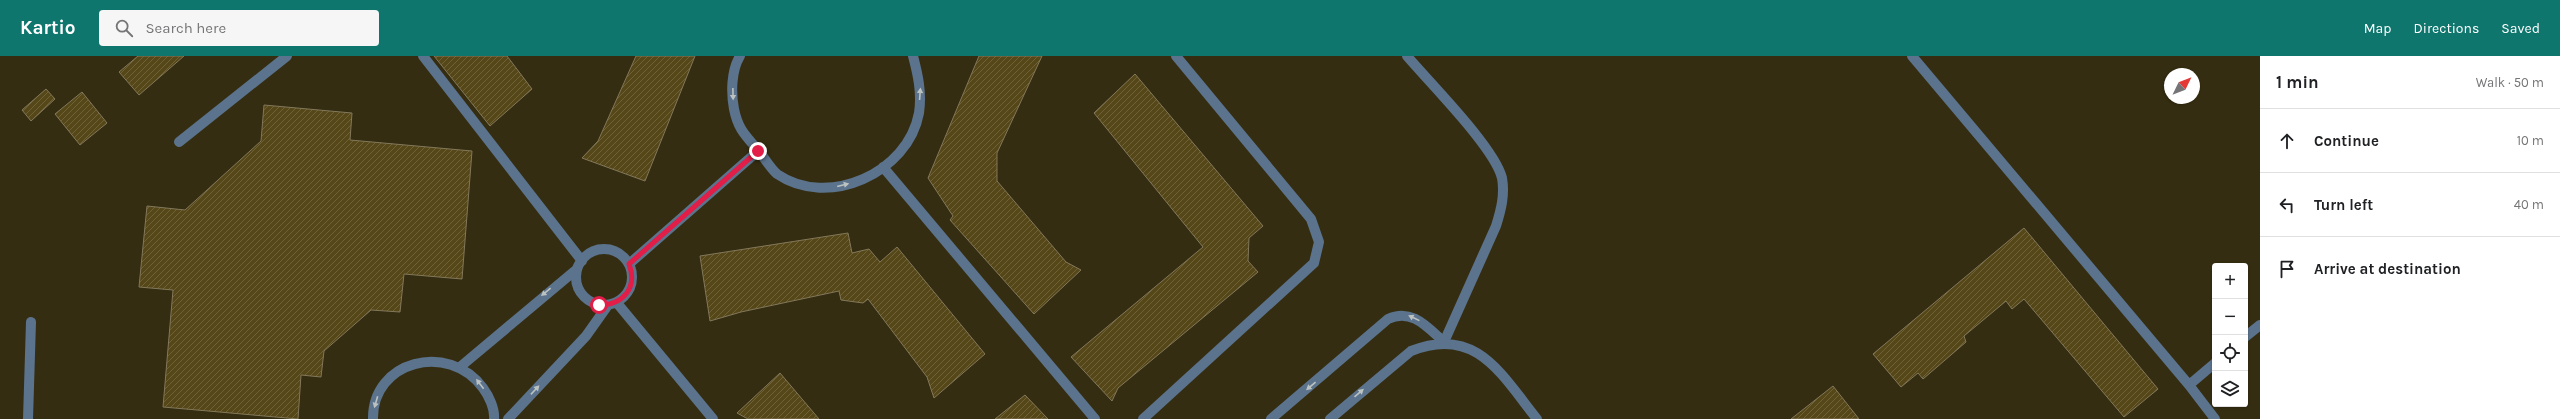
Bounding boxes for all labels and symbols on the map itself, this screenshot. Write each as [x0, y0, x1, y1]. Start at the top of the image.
north arrow [2164, 68, 2200, 104]
one-way arrow [730, 88, 736, 101]
one-way arrow [916, 88, 923, 100]
route end [749, 142, 767, 160]
one-way arrow [837, 182, 849, 188]
one-way arrow [541, 288, 552, 297]
route start [590, 296, 608, 314]
one-way arrow [1408, 315, 1420, 321]
one-way arrow [476, 378, 484, 389]
one-way arrow [1305, 381, 1316, 390]
one-way arrow [530, 386, 539, 395]
one-way arrow [1354, 389, 1365, 398]
one-way arrow [373, 397, 379, 409]

